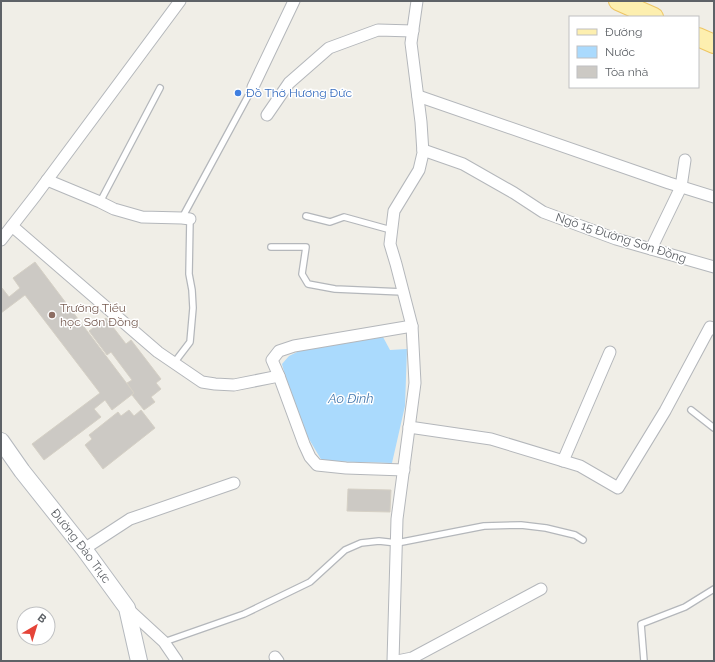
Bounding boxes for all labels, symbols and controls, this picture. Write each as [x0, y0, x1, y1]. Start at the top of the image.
legend [569, 16, 699, 88]
text: Đường [605, 25, 642, 39]
text: Nước [605, 45, 636, 59]
text: Tòa nhà [605, 65, 648, 79]
place label: Đồ Thờ Hương Đức [246, 86, 352, 100]
marker: Đồ Thờ Hương Đức [233, 88, 243, 98]
street label: Ngõ 15 Đường Sơn Đồng [554, 210, 688, 266]
place label: Trường Tiểu học Sơn Đồng [60, 301, 138, 329]
marker: Trường Tiểu học Sơn Đồng [47, 310, 57, 320]
water label: Ao Đình [327, 391, 374, 406]
street label: Đường Đào Trực [48, 506, 114, 586]
north arrow [16, 606, 56, 646]
text: B [35, 611, 49, 626]

